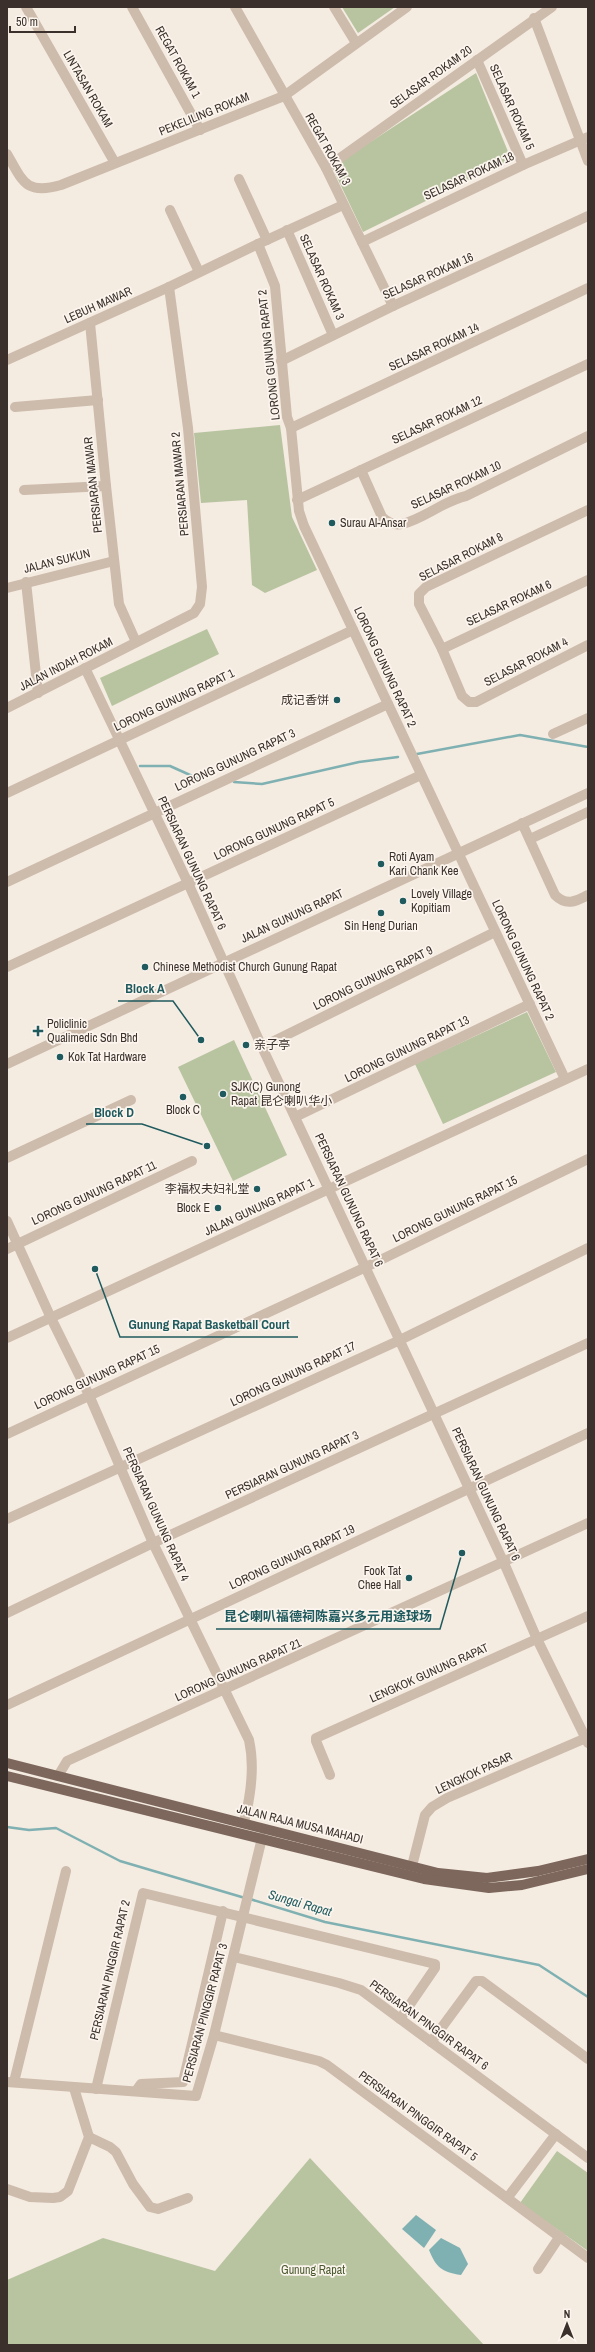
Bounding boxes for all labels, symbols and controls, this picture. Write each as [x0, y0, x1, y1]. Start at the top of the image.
scale bar [10, 8, 75, 34]
text: 50 m [16, 14, 38, 30]
street label: REGAT ROKAM 1 [152, 23, 205, 101]
street label: SELASAR ROKAM 20 [387, 42, 475, 112]
street label: LINTASAN ROKAM [60, 48, 116, 130]
street label: SELASAR ROKAM 5 [486, 62, 538, 153]
street label: PEKELILING ROKAM [156, 89, 252, 139]
street label: REGAT ROKAM 3 [302, 110, 354, 188]
street label: SELASAR ROKAM 18 [421, 148, 517, 204]
street label: SELASAR ROKAM 3 [296, 232, 348, 322]
street label: SELASAR ROKAM 16 [380, 249, 476, 303]
street label: LEBUH MAWAR [62, 283, 134, 327]
street label: LORONG GUNUNG RAPAT 2 [254, 289, 284, 421]
street label: SELASAR ROKAM 14 [386, 319, 482, 375]
street label: SELASAR ROKAM 12 [389, 392, 485, 448]
street label: PERSIARAN MAWAR 2 [167, 431, 193, 537]
street label: PERSIARAN MAWAR [80, 436, 106, 534]
street label: SELASAR ROKAM 10 [408, 457, 504, 513]
place label: Surau Al-Ansar [340, 515, 407, 531]
marker: Surau Al-Ansar [327, 518, 337, 528]
street label: SELASAR ROKAM 8 [416, 529, 506, 585]
street label: JALAN SUKUN [22, 545, 92, 577]
street label: SELASAR ROKAM 6 [464, 576, 554, 630]
street label: LORONG GUNUNG RAPAT 2 [350, 604, 420, 730]
street label: JALAN INDAH ROKAM [17, 634, 115, 694]
street label: SELASAR ROKAM 4 [481, 634, 571, 690]
street label: LORONG GUNUNG RAPAT 1 [111, 665, 237, 735]
place label: 成记香饼 [281, 692, 329, 708]
marker: 成记香饼 [332, 695, 342, 705]
street label: LORONG GUNUNG RAPAT 3 [172, 725, 298, 795]
street label: PERSIARAN GUNUNG RAPAT 6 [154, 794, 230, 932]
street label: LORONG GUNUNG RAPAT 5 [211, 794, 337, 864]
place label: Roti Ayam Kari Chank Kee [389, 849, 458, 879]
marker: Roti Ayam Kari Chank Kee [376, 859, 386, 869]
street label: JALAN GUNUNG RAPAT [238, 885, 346, 947]
place label: Lovely Village Kopitiam [411, 886, 472, 916]
marker: Lovely Village Kopitiam [398, 896, 408, 906]
street label: LORONG GUNUNG RAPAT 2 [488, 897, 558, 1023]
marker: Sin Heng Durian [376, 908, 386, 918]
place label: Sin Heng Durian [344, 918, 418, 934]
street label: LORONG GUNUNG RAPAT 9 [311, 942, 435, 1014]
place label: Chinese Methodist Church Gunung Rapat [153, 959, 337, 975]
marker: Chinese Methodist Church Gunung Rapat [140, 962, 150, 972]
callout: Block A [118, 976, 173, 1001]
text: Block A [125, 980, 165, 997]
street label: LORONG GUNUNG RAPAT 13 [342, 1012, 472, 1086]
place label: Policlinic Qualimedic Sdn Bhd [47, 1016, 138, 1046]
marker: Policlinic Qualimedic Sdn Bhd [32, 1025, 44, 1037]
place label: 亲子亭 [254, 1037, 290, 1053]
marker: 亲子亭 [241, 1040, 251, 1050]
place label: Kok Tat Hardware [68, 1049, 146, 1065]
marker: Kok Tat Hardware [55, 1052, 65, 1062]
place label: SJK(C) Gunong Rapat 昆仑喇叭华小 [231, 1079, 332, 1109]
marker: SJK(C) Gunong Rapat 昆仑喇叭华小 [218, 1089, 228, 1099]
marker: Block C [178, 1092, 188, 1102]
callout: Block D [86, 1099, 142, 1124]
place label: Block C [166, 1102, 200, 1118]
text: Block D [94, 1104, 134, 1121]
street label: PERSIARAN GUNUNG RAPAT 6 [311, 1131, 387, 1269]
street label: LORONG GUNUNG RAPAT 11 [29, 1157, 159, 1229]
street label: LORONG GUNUNG RAPAT 15 [390, 1172, 520, 1246]
street label: JALAN GUNUNG RAPAT 1 [202, 1174, 317, 1239]
place label: 李福权夫妇礼堂 [165, 1181, 249, 1197]
marker: 李福权夫妇礼堂 [252, 1184, 262, 1194]
place label: Block E [177, 1200, 210, 1216]
marker: Block E [213, 1203, 223, 1213]
callout: Gunung Rapat Basketball Court [120, 1312, 298, 1337]
text: Gunung Rapat Basketball Court [128, 1316, 290, 1333]
street label: LORONG GUNUNG RAPAT 17 [228, 1338, 359, 1410]
street label: LORONG GUNUNG RAPAT 15 [32, 1341, 163, 1413]
street label: PERSIARAN GUNUNG RAPAT 6 [448, 1425, 524, 1563]
street label: PERSIARAN GUNUNG RAPAT 3 [223, 1427, 361, 1503]
street label: PERSIARAN GUNUNG RAPAT 4 [119, 1444, 193, 1584]
street label: LORONG GUNUNG RAPAT 19 [227, 1521, 357, 1593]
place label: Fook Tat Chee Hall [358, 1563, 401, 1593]
marker: Fook Tat Chee Hall [404, 1573, 414, 1583]
callout: 昆仑喇叭福德祠陈嘉兴多元用途球场 [216, 1604, 440, 1629]
text: 昆仑喇叭福德祠陈嘉兴多元用途球场 [224, 1608, 432, 1625]
street label: LORONG GUNUNG RAPAT 21 [172, 1635, 304, 1705]
street label: LENGKOK GUNUNG RAPAT [367, 1640, 491, 1706]
street label: LENGKOK PASAR [433, 1748, 515, 1798]
street label: JALAN RAJA MUSA MAHADI [235, 1801, 365, 1847]
water label: Sungai Rapat [266, 1886, 335, 1920]
street label: PERSIARAN PINGGIR RAPAT 2 [86, 1898, 134, 2042]
street label: PERSIARAN PINGGIR RAPAT 3 [179, 1942, 231, 2084]
street label: PERSIARAN PINGGIR RAPAT 6 [366, 1976, 492, 2074]
street label: PERSIARAN PINGGIR RAPAT 5 [355, 2067, 481, 2165]
park label: Gunung Rapat [281, 2262, 345, 2278]
north arrow [547, 2304, 587, 2344]
text: N [564, 2307, 570, 2321]

